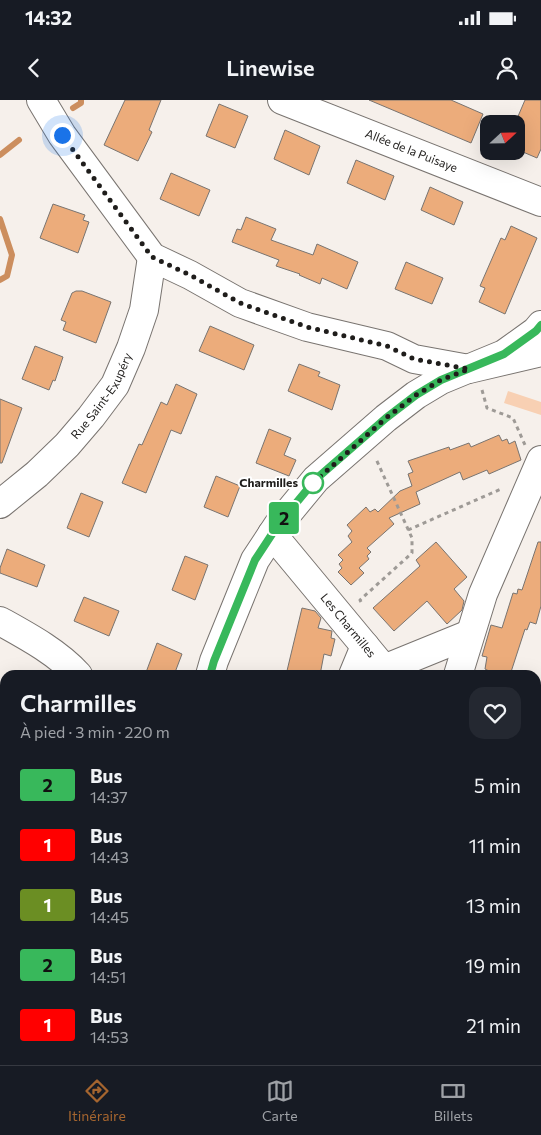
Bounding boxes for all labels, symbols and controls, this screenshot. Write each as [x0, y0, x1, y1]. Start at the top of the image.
text: 14:32 [25, 6, 72, 29]
icon: back [20, 54, 48, 82]
text: Linewise [226, 54, 315, 81]
icon: person [493, 54, 521, 82]
north arrow [480, 115, 525, 160]
map controls [480, 115, 525, 160]
your location [50, 123, 75, 148]
street label: Allée de la Puisaye [364, 126, 460, 174]
street label: Rue Saint-Exupéry [67, 350, 134, 441]
marker: Charmilles [302, 472, 324, 494]
place label: Charmilles [239, 475, 298, 489]
line badge: 2 [268, 502, 300, 534]
text: 2 [279, 507, 289, 529]
street label: Les Charmilles [318, 590, 379, 660]
button: heart [469, 687, 521, 739]
text: Charmilles [20, 688, 137, 717]
text: À pied · 3 min · 220 m [20, 722, 170, 741]
text: Bus [90, 764, 122, 787]
text: 2 [42, 774, 53, 796]
text: 5 min [474, 774, 521, 797]
text: 14:37 [90, 787, 128, 806]
text: Bus [90, 824, 122, 847]
text: 1 [43, 834, 52, 856]
text: 11 min [469, 834, 521, 857]
text: 14:43 [90, 847, 129, 866]
text: Bus [90, 884, 122, 907]
text: 1 [43, 894, 52, 916]
text: 13 min [466, 894, 521, 917]
text: 14:45 [90, 907, 129, 926]
text: Bus [90, 944, 122, 967]
text: 2 [42, 954, 53, 976]
text: 19 min [465, 954, 521, 977]
text: 14:51 [90, 967, 126, 986]
text: Bus [90, 1004, 122, 1027]
text: 1 [43, 1014, 52, 1036]
text: 21 min [466, 1014, 521, 1037]
text: 14:53 [90, 1027, 129, 1046]
tab: Itinéraire [68, 1077, 126, 1124]
tab: Carte [262, 1077, 298, 1124]
tab: Billets [434, 1077, 473, 1124]

